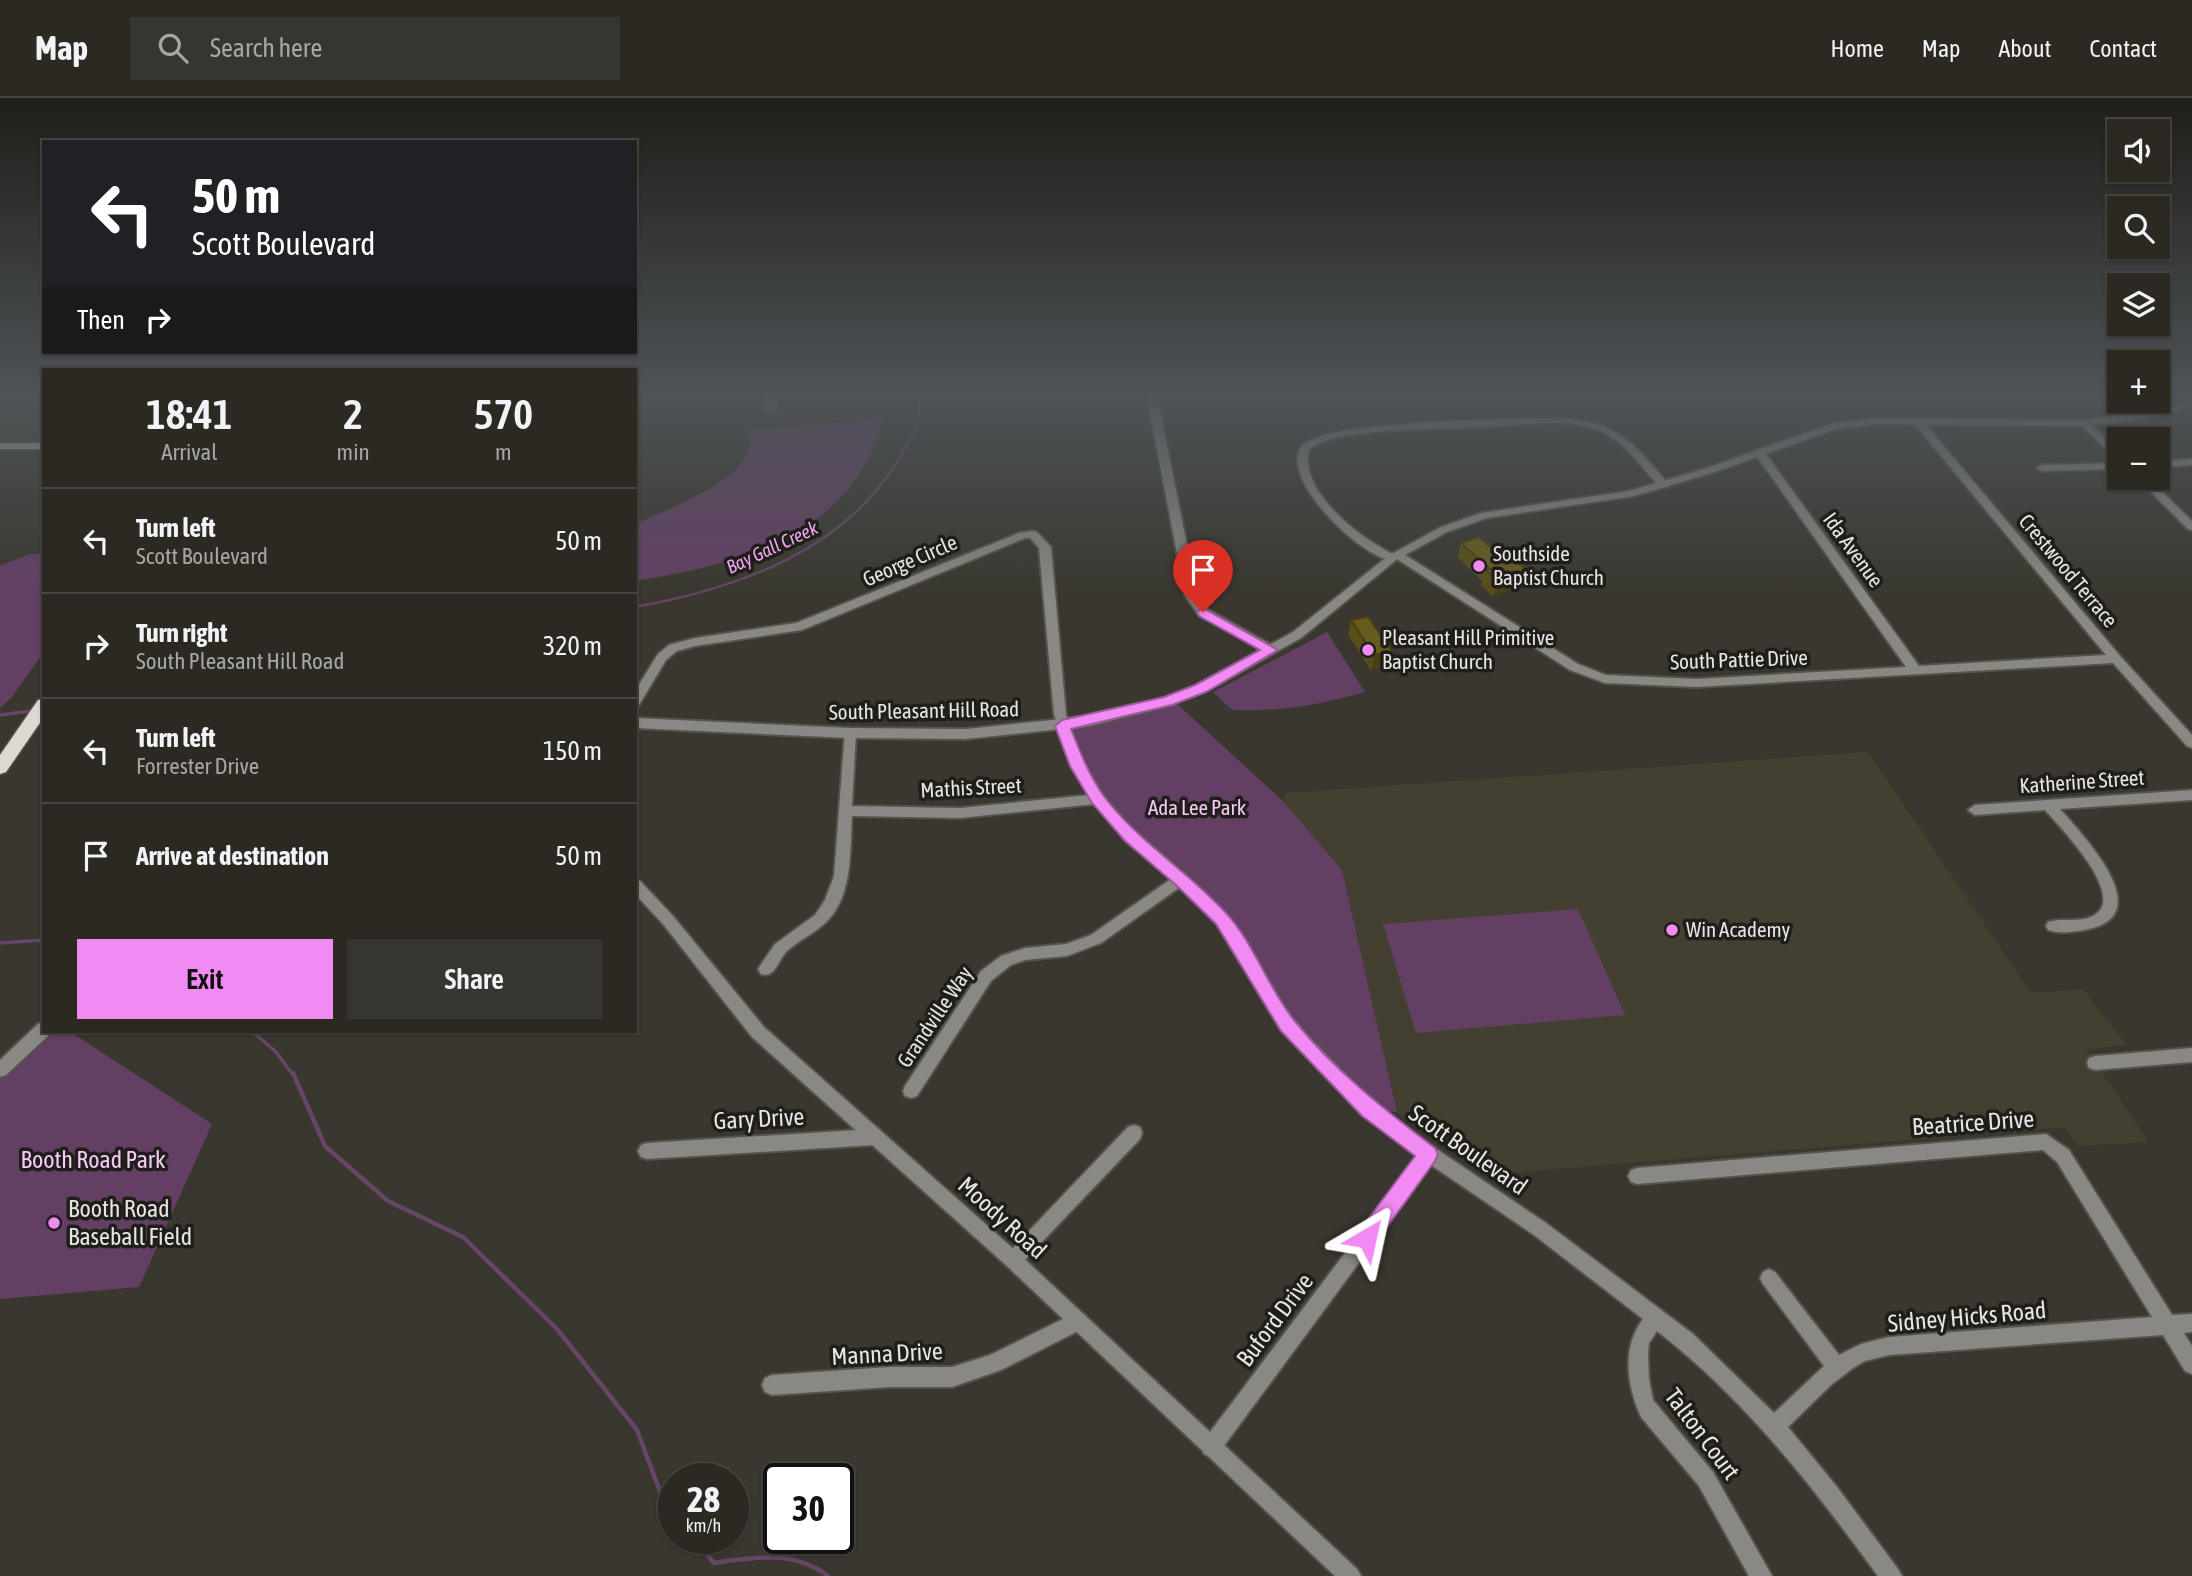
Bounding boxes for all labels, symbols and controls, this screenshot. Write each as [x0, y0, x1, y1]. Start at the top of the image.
search box [130, 17, 620, 80]
text: Map [35, 29, 88, 67]
icon: search [154, 29, 192, 67]
text: Search here [210, 33, 322, 63]
text: Home [1830, 35, 1884, 62]
text: Map [1922, 35, 1960, 62]
text: About [1998, 35, 2051, 62]
text: Contact [2089, 35, 2157, 62]
map controls [2107, 119, 2170, 490]
button: sound [2107, 119, 2170, 182]
text: 50 m [192, 167, 280, 223]
icon: left [77, 168, 168, 259]
button: search [2107, 196, 2170, 259]
text: Scott Boulevard [192, 225, 376, 262]
button: layers [2107, 273, 2170, 336]
icon: right [139, 301, 177, 339]
text: Then [77, 305, 125, 335]
button: + [2107, 350, 2170, 413]
text: 18:41 [146, 390, 233, 438]
text: 2 [343, 390, 363, 438]
text: 570 [474, 390, 533, 438]
button: − [2107, 427, 2170, 490]
text: Arrival [161, 439, 217, 465]
text: min [337, 439, 370, 465]
text: m [495, 439, 512, 465]
street label: Ida Avenue [1819, 508, 1889, 591]
street label: Crestwood Terrace [2015, 509, 2123, 632]
text: Turn left [136, 513, 216, 543]
water label: Bay Gall Creek [723, 516, 822, 578]
icon: left [77, 522, 115, 560]
text: 50 m [555, 526, 602, 556]
street label: George Circle [859, 529, 960, 591]
pin [1173, 540, 1233, 612]
place label: Southside Baptist Church [1493, 541, 1604, 589]
text: Scott Boulevard [136, 543, 268, 569]
icon: arrive [1184, 551, 1222, 589]
marker: Southside Baptist Church [1471, 558, 1487, 574]
text: Turn right [136, 618, 227, 648]
place label: Pleasant Hill Primitive Baptist Church [1382, 625, 1554, 673]
icon: right [77, 627, 115, 665]
text: 320 m [543, 631, 602, 661]
marker: Pleasant Hill Primitive Baptist Church [1360, 642, 1376, 658]
street label: South Pattie Drive [1670, 645, 1808, 673]
text: South Pleasant Hill Road [136, 648, 344, 674]
street label: South Pleasant Hill Road [829, 696, 1019, 724]
text: Turn left [136, 723, 216, 753]
icon: left [77, 732, 115, 770]
text: 150 m [543, 736, 602, 766]
text: Forrester Drive [136, 753, 259, 779]
street label: Katherine Street [2019, 765, 2145, 797]
street label: Mathis Street [920, 772, 1022, 802]
park label: Ada Lee Park [1148, 795, 1246, 819]
icon: arrive [77, 837, 115, 875]
text: Arrive at destination [136, 841, 329, 871]
text: 50 m [555, 841, 602, 871]
place label: Win Academy [1686, 917, 1791, 941]
marker: Win Academy [1664, 922, 1680, 938]
button: Exit [77, 939, 333, 1019]
button: Share [347, 939, 602, 1019]
street label: Grandville Way [892, 961, 977, 1072]
street label: Scott Boulevard [1404, 1099, 1532, 1200]
street label: Gary Drive [713, 1103, 805, 1134]
street label: Beatrice Drive [1911, 1105, 2035, 1140]
park label: Booth Road Park [21, 1146, 166, 1173]
street label: Moody Road [953, 1171, 1052, 1264]
place label: Booth Road Baseball Field [68, 1195, 192, 1250]
position arrow [1330, 1201, 1404, 1275]
marker: Booth Road Baseball Field [46, 1215, 62, 1231]
street label: Buford Drive [1231, 1268, 1318, 1371]
street label: Sidney Hicks Road [1887, 1296, 2047, 1337]
street label: Manna Drive [831, 1337, 943, 1370]
street label: Talton Court [1660, 1383, 1745, 1484]
speed limit sign: 30 [763, 1463, 854, 1554]
text: 28 [687, 1479, 720, 1519]
text: km/h [686, 1515, 721, 1536]

